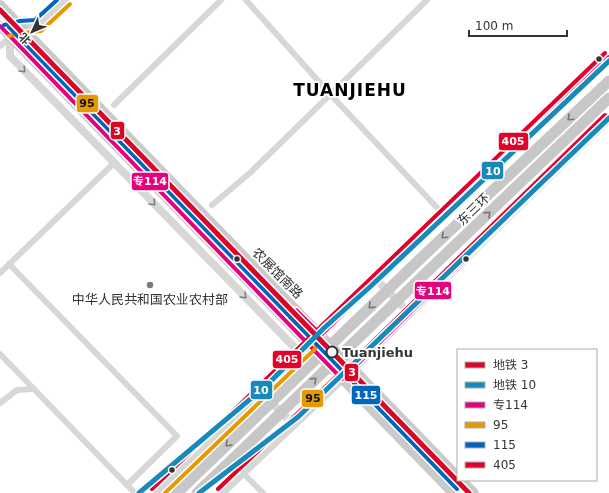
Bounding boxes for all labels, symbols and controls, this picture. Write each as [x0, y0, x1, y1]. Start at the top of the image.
north arrow [12, 12, 52, 52]
scale bar [469, 12, 567, 38]
text: 100 m [475, 19, 513, 33]
text: 北 [17, 30, 34, 47]
unlabelled marker [594, 54, 604, 64]
one-way arrow [19, 65, 26, 73]
district label: TUANJIEHU [293, 80, 407, 100]
line badge: 95 [76, 94, 99, 113]
text: 95 [79, 97, 95, 110]
one-way arrow [567, 114, 574, 121]
line badge: 3 [110, 121, 125, 140]
text: 3 [113, 125, 121, 138]
line badge: 405 [498, 132, 529, 151]
text: 405 [502, 135, 524, 148]
line badge: 10 [481, 161, 504, 180]
text: 10 [485, 165, 501, 178]
line badge: 专114 [131, 172, 169, 191]
text: 专114 [133, 175, 167, 188]
street label: 东三环 [454, 190, 493, 228]
one-way arrow [148, 198, 156, 206]
one-way arrow [483, 212, 490, 219]
one-way arrow [441, 232, 449, 239]
street label: 农展馆南路 [249, 245, 306, 302]
unlabelled marker [232, 254, 242, 264]
unlabelled marker [461, 254, 471, 264]
marker: 中华人民共和国农业农村部 [145, 280, 155, 290]
line badge: 专114 [414, 281, 452, 300]
text: 专114 [416, 285, 450, 298]
one-way arrow [239, 291, 247, 299]
place label: 中华人民共和国农业农村部 [72, 292, 228, 307]
one-way arrow [368, 301, 376, 309]
marker: Tuanjiehu [325, 345, 339, 359]
place label: Tuanjiehu [342, 345, 413, 360]
legend [457, 349, 597, 481]
line badge: 405 [272, 350, 302, 369]
text: 405 [276, 353, 298, 366]
text: 地铁 3 [493, 358, 528, 372]
line badge: 3 [344, 363, 359, 382]
text: 3 [348, 366, 356, 379]
one-way arrow [309, 378, 317, 385]
text: 地铁 10 [493, 378, 536, 392]
line badge: 10 [250, 380, 273, 400]
text: 10 [253, 384, 269, 397]
line badge: 115 [351, 385, 381, 405]
line badge: 95 [301, 389, 324, 408]
text: 115 [355, 389, 377, 402]
text: 95 [305, 392, 321, 405]
text: 专114 [493, 398, 528, 412]
text: 95 [493, 418, 508, 432]
text: 115 [493, 438, 516, 452]
one-way arrow [225, 440, 233, 447]
text: 405 [493, 458, 516, 472]
unlabelled marker [167, 465, 177, 475]

